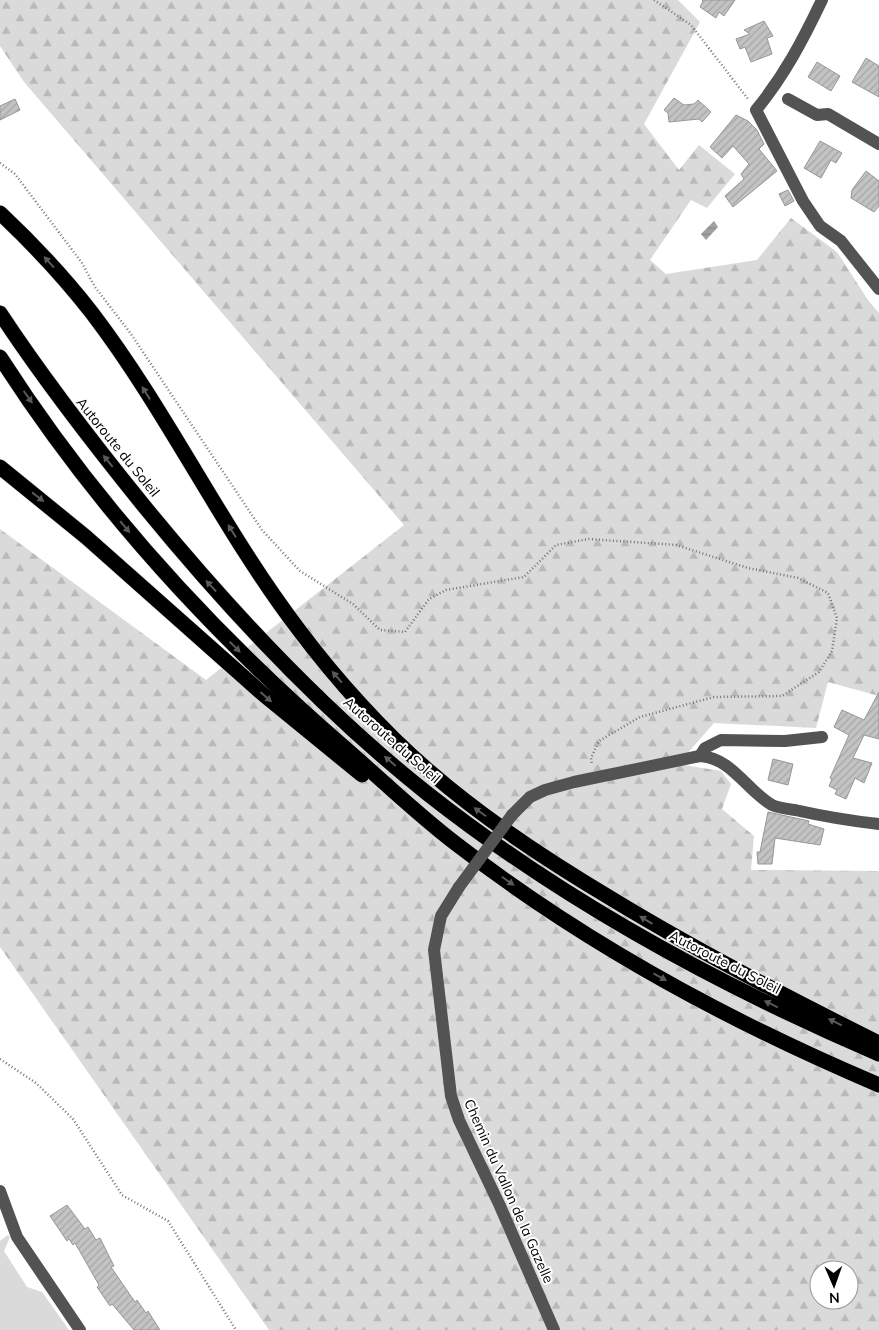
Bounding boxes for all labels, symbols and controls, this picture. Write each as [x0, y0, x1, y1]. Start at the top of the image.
one-way arrow [44, 256, 55, 269]
one-way arrow [141, 386, 151, 399]
one-way arrow [23, 390, 32, 404]
street label: Autoroute du Soleil [72, 394, 164, 500]
one-way arrow [102, 455, 113, 468]
one-way arrow [31, 492, 44, 503]
one-way arrow [120, 520, 131, 533]
one-way arrow [227, 524, 237, 537]
one-way arrow [205, 581, 217, 593]
one-way arrow [229, 640, 241, 652]
one-way arrow [331, 672, 343, 684]
one-way arrow [259, 691, 272, 702]
street label: Autoroute du Soleil [340, 693, 444, 787]
one-way arrow [384, 756, 396, 767]
one-way arrow [474, 807, 487, 818]
one-way arrow [501, 876, 515, 886]
one-way arrow [639, 915, 652, 924]
street label: Autoroute du Soleil [666, 926, 784, 998]
one-way arrow [652, 973, 667, 981]
one-way arrow [764, 1000, 778, 1008]
one-way arrow [828, 1017, 842, 1025]
street label: Chemin du Vallon de la Gazelle [460, 1096, 558, 1286]
north arrow [809, 1260, 859, 1310]
text: N [829, 1289, 840, 1307]

